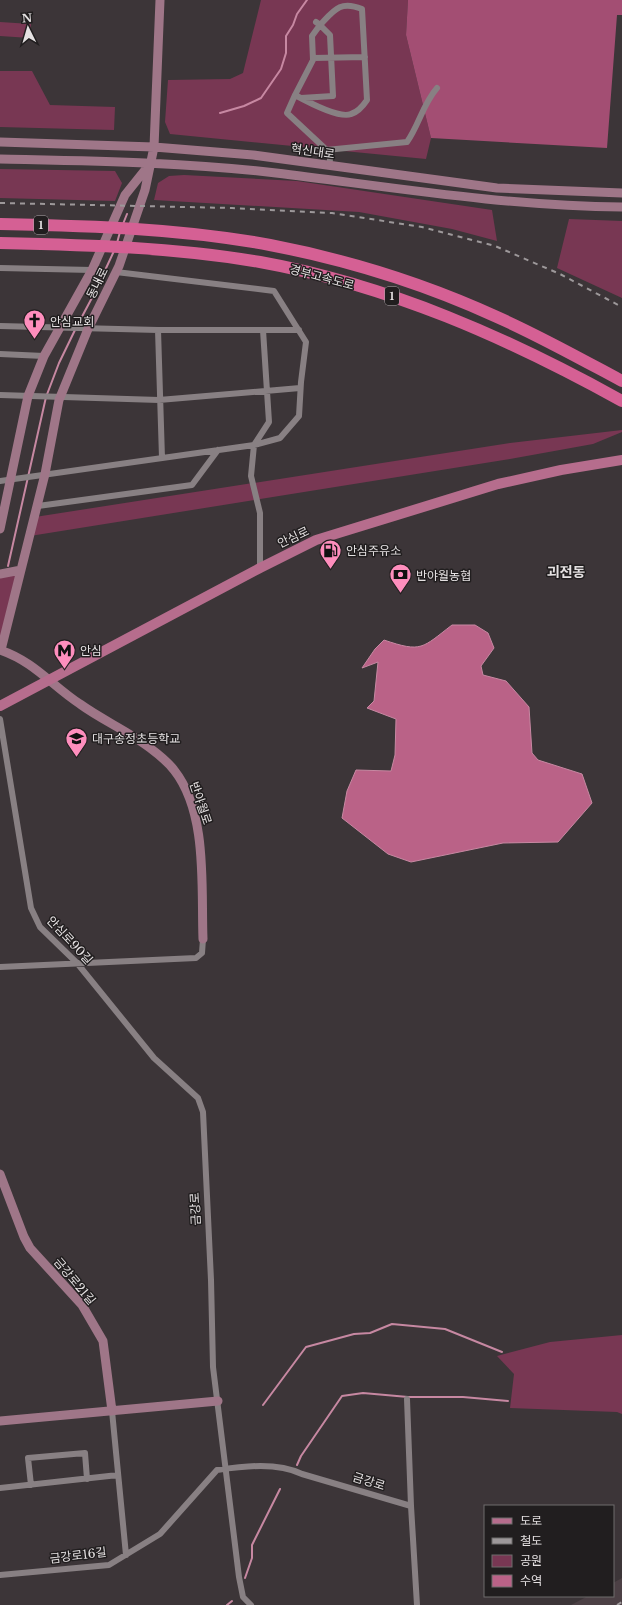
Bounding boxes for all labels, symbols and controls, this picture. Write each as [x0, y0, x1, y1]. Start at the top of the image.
north arrow [8, 8, 48, 48]
text: N [21, 11, 34, 25]
street label: 혁신대로 [290, 140, 336, 162]
road number: 1 [34, 216, 48, 234]
street label: 경부고속도로 [288, 261, 356, 293]
street label: 동내로 [83, 265, 111, 301]
road number: 1 [385, 287, 399, 305]
church icon: 안심교회 [22, 308, 48, 341]
place label: 안심교회 [50, 314, 94, 329]
street label: 안심로 [275, 523, 311, 551]
fuel station icon: 안심주유소 [318, 537, 344, 570]
place label: 안심주유소 [346, 543, 401, 558]
bank icon: 반야월농협 [388, 562, 414, 595]
district label: 괴전동 [547, 563, 585, 581]
place label: 반야월농협 [416, 568, 471, 583]
metro station icon: 안심 [51, 637, 77, 670]
place label: 안심 [80, 643, 102, 658]
school or university icon: 대구송정초등학교 [63, 725, 89, 758]
place label: 대구송정초등학교 [92, 731, 180, 746]
street label: 반야월로 [187, 780, 215, 826]
street label: 안심로90길 [44, 913, 96, 967]
street label: 금강로 [187, 1192, 203, 1226]
street label: 금강로21길 [51, 1254, 99, 1308]
street label: 금강로 [351, 1469, 387, 1493]
legend [484, 1505, 614, 1597]
text: 도로 [520, 1513, 542, 1528]
text: 철도 [520, 1533, 542, 1548]
street label: 금강로16길 [49, 1544, 107, 1566]
text: 공원 [520, 1553, 542, 1568]
text: 수역 [520, 1573, 542, 1588]

